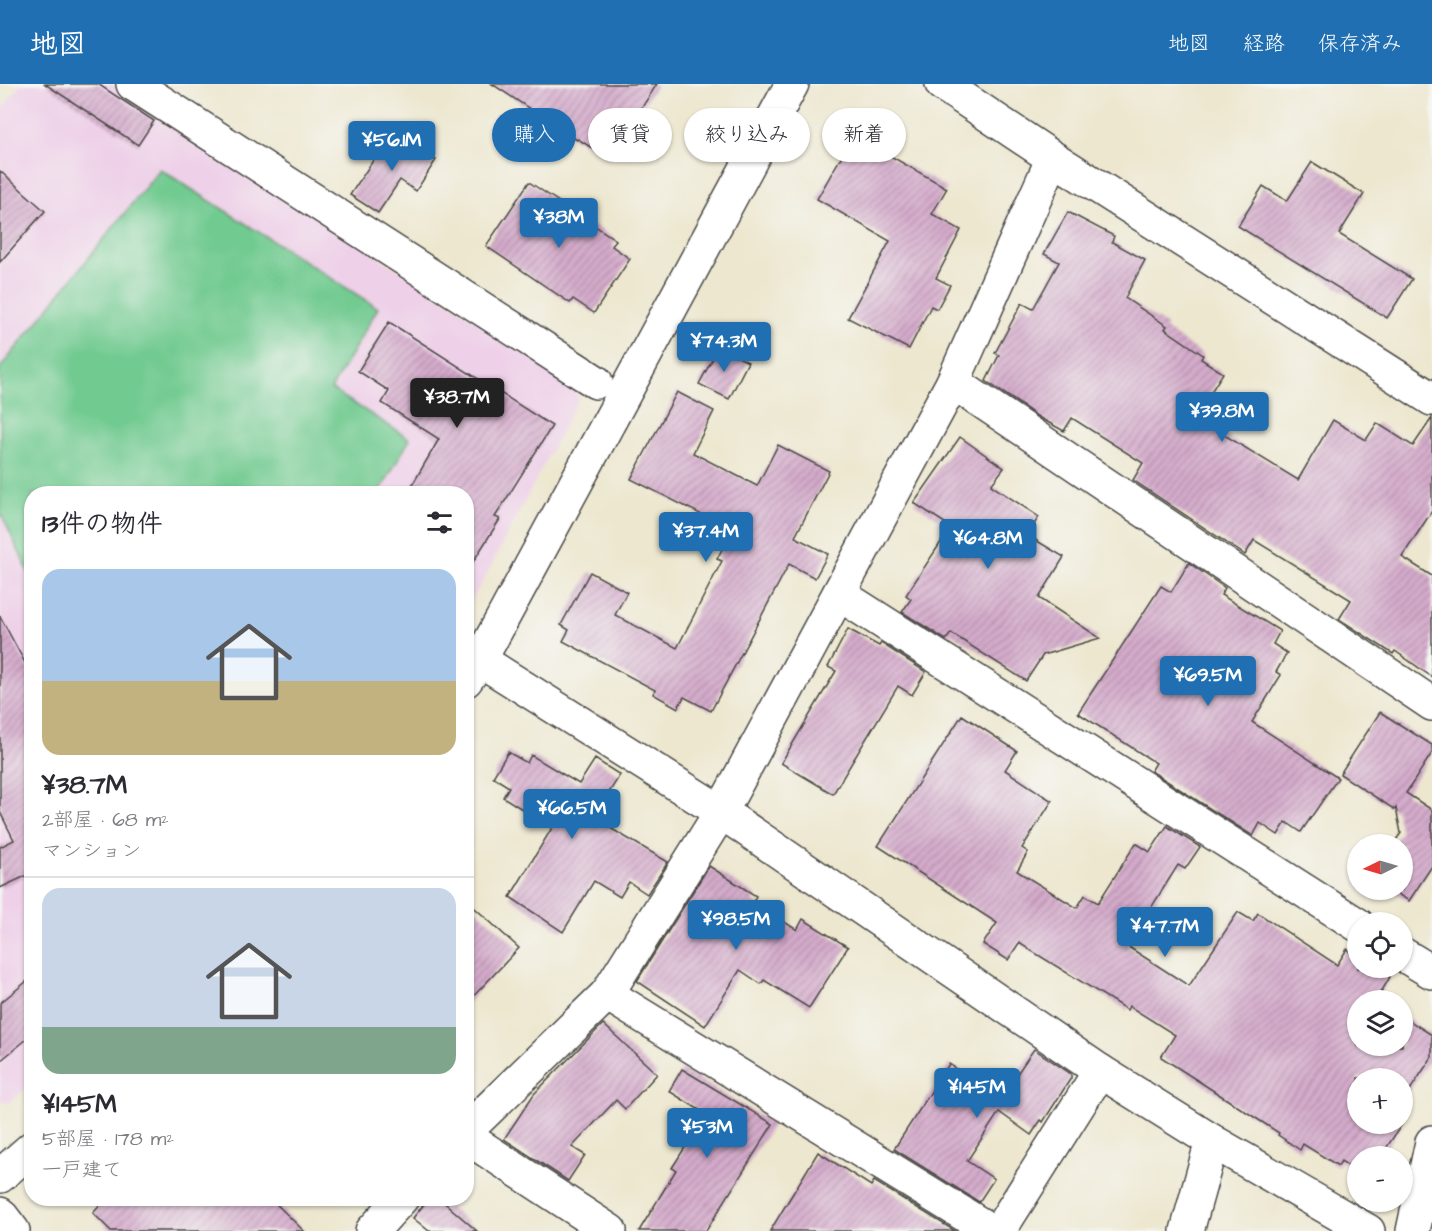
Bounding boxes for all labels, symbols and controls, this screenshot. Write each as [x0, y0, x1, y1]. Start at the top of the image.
text: 地図 [30, 25, 86, 64]
text: 地図 [1168, 29, 1210, 58]
text: 経路 [1243, 29, 1285, 58]
text: 保存済み [1318, 29, 1402, 58]
chip: 購入 [492, 108, 576, 162]
chip: 賃貸 [588, 108, 672, 162]
chip: 絞り込み [684, 108, 810, 162]
chip: 新着 [822, 108, 906, 162]
pin: ¥56.1M [343, 121, 441, 172]
text: ¥56.1M [362, 126, 422, 154]
pin: ¥38M [523, 198, 595, 249]
text: ¥38M [534, 203, 584, 231]
pin: ¥74.3M [675, 322, 773, 373]
text: ¥74.3M [691, 327, 757, 355]
pin: ¥38.7M [408, 378, 506, 429]
text: ¥38.7M [424, 383, 490, 411]
pin: ¥39.8M [1173, 392, 1271, 443]
text: ¥39.8M [1190, 397, 1254, 425]
text: 13件の物件 [42, 506, 163, 542]
icon: filters [423, 506, 456, 539]
pin: ¥37.4M [657, 512, 755, 563]
text: ¥37.4M [673, 517, 739, 545]
pin: ¥64.8M [939, 519, 1037, 570]
text: ¥64.8M [953, 524, 1023, 552]
icon: home [195, 608, 303, 716]
pin: ¥69.5M [1159, 656, 1257, 707]
text: ¥69.5M [1174, 661, 1242, 689]
text: ¥38.7M [42, 767, 127, 803]
pin: ¥66.5M [523, 789, 621, 840]
text: ¥66.5M [537, 794, 607, 822]
text: 2部屋 · 68 m² [42, 806, 169, 834]
north arrow [1347, 834, 1413, 900]
map controls [1347, 834, 1413, 1212]
text: マンション [42, 837, 141, 865]
pin: ¥98.5M [687, 900, 785, 951]
text: ¥98.5M [702, 905, 770, 933]
pin: ¥47.7M [1116, 907, 1214, 958]
text: ¥47.7M [1131, 912, 1199, 940]
button: locate [1347, 912, 1413, 978]
icon: home [195, 927, 303, 1035]
button: layers [1347, 990, 1413, 1056]
pin: ¥145M [935, 1068, 1019, 1119]
button: + [1347, 1068, 1413, 1134]
text: ¥145M [948, 1073, 1006, 1101]
text: ¥145M [42, 1086, 117, 1122]
pin: ¥53M [671, 1108, 743, 1159]
text: ¥53M [681, 1113, 733, 1141]
text: 5部屋 · 178 m² [42, 1125, 174, 1153]
button: − [1347, 1146, 1413, 1212]
text: 一戸建て [42, 1156, 122, 1184]

